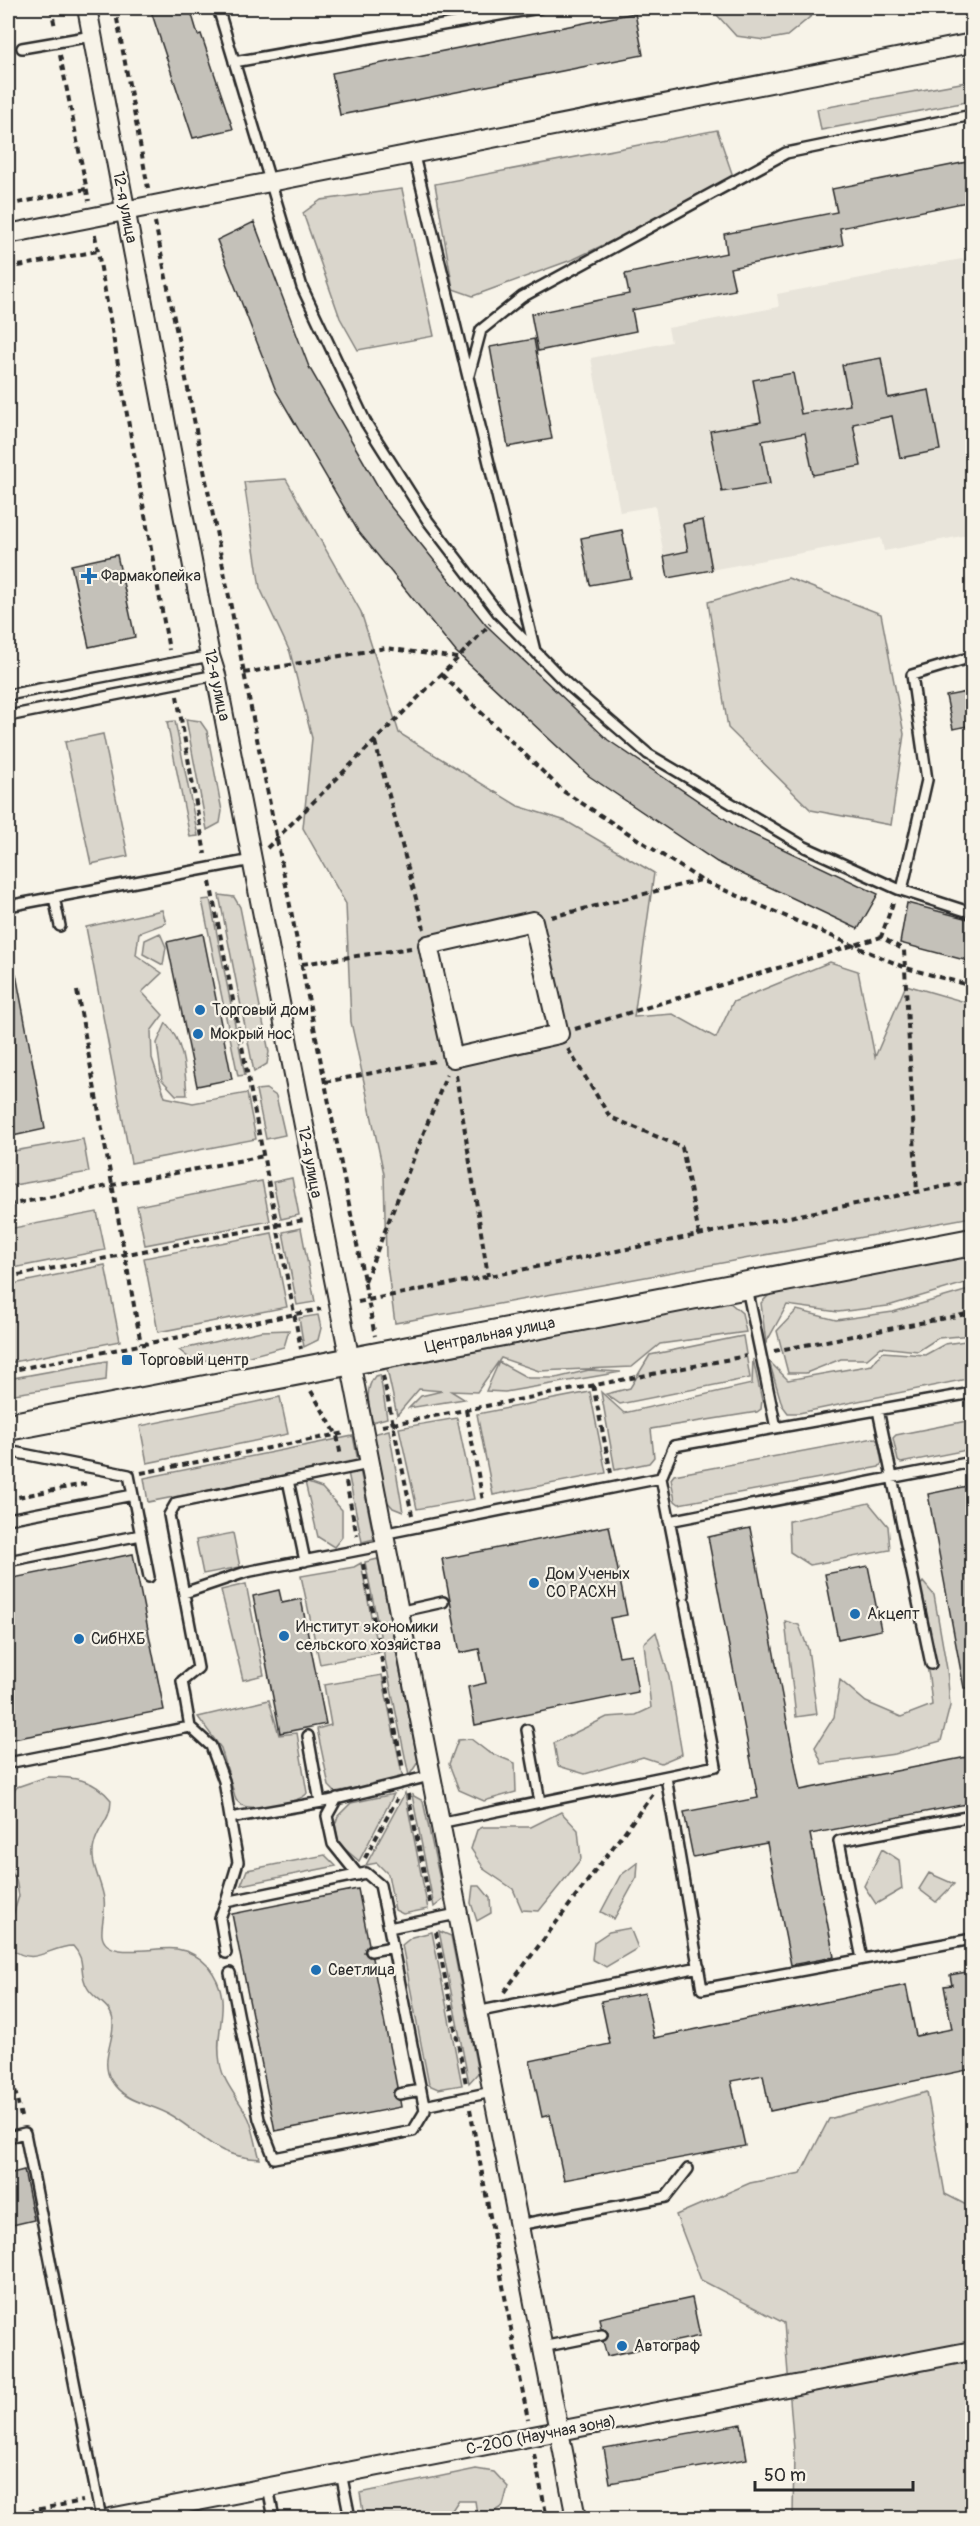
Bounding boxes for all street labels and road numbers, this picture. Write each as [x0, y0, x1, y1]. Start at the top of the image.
street label: 12-я улица [108, 169, 142, 245]
street label: 12-я улица [200, 647, 234, 723]
street label: 12-я улица [293, 1124, 327, 1200]
street label: Центральная улица [423, 1313, 557, 1357]
street label: С-200 (Научная зона) [464, 2411, 618, 2459]

